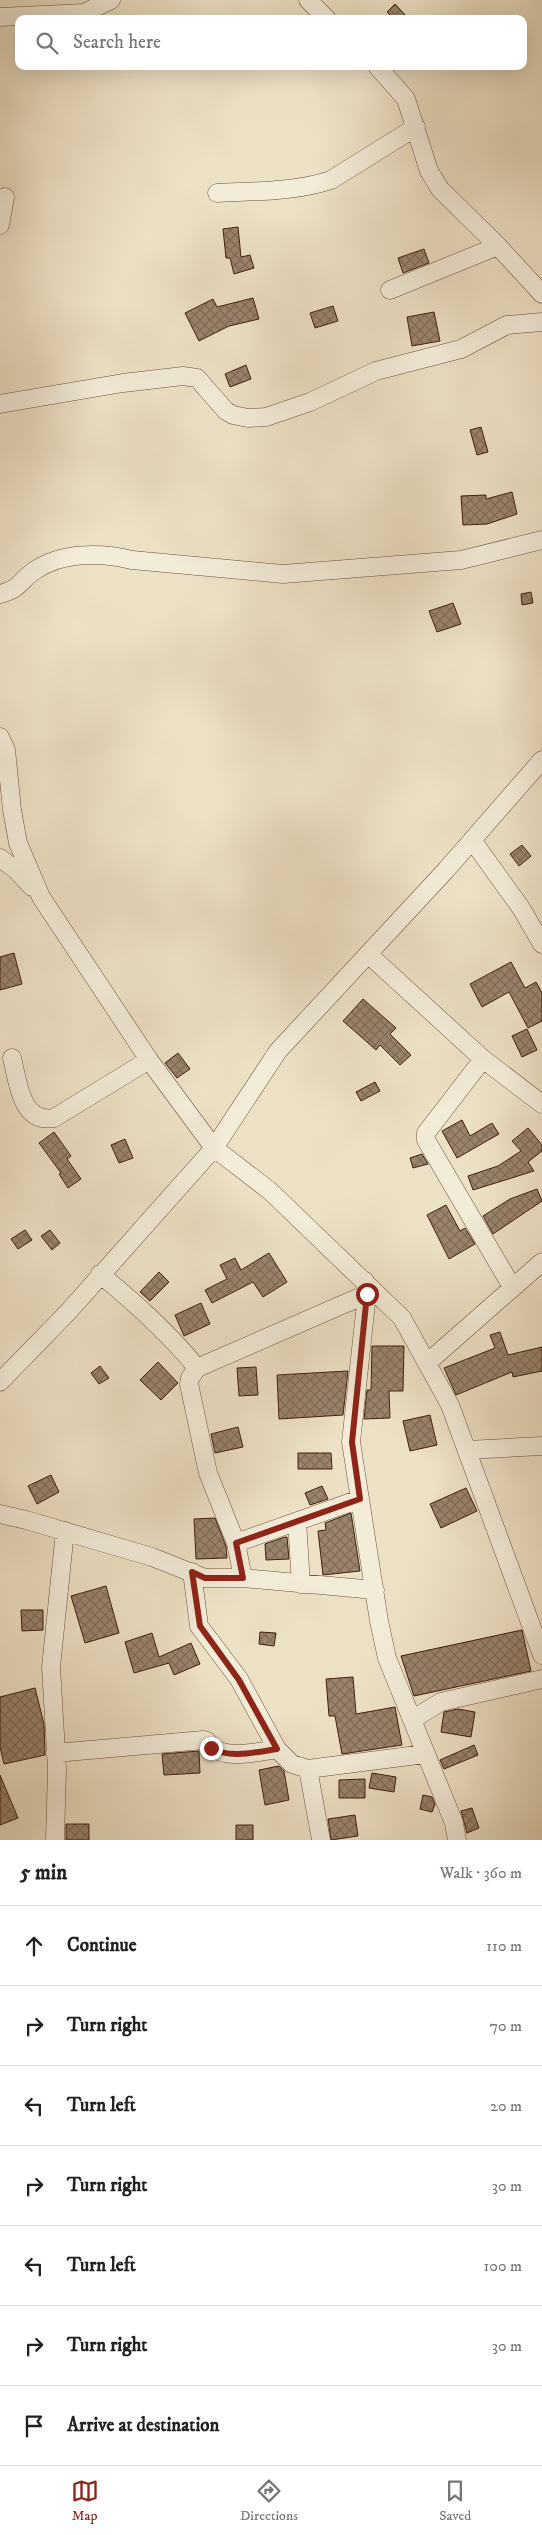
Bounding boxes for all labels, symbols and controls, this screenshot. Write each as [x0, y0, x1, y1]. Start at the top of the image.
search box [15, 15, 527, 70]
icon: search [33, 29, 61, 57]
text: Search here [73, 31, 161, 54]
route start [356, 1283, 379, 1306]
route end [200, 1737, 223, 1760]
text: 5 min [20, 1860, 67, 1886]
text: Walk · 360 m [440, 1863, 522, 1883]
icon: ahead [20, 1932, 48, 1960]
text: Continue [67, 1934, 137, 1957]
text: 110 m [486, 1936, 522, 1956]
icon: right [20, 2012, 48, 2040]
text: Turn right [67, 2014, 147, 2037]
text: 70 m [490, 2016, 522, 2036]
icon: left [20, 2092, 48, 2120]
text: Turn left [67, 2094, 136, 2117]
text: 20 m [490, 2096, 522, 2116]
icon: right [20, 2172, 48, 2200]
text: Turn right [67, 2174, 147, 2197]
text: 30 m [492, 2176, 522, 2196]
icon: left [20, 2252, 48, 2280]
text: Turn left [67, 2254, 136, 2277]
text: 100 m [484, 2256, 522, 2276]
icon: right [20, 2332, 48, 2360]
text: Turn right [67, 2334, 147, 2357]
text: 30 m [492, 2336, 522, 2356]
icon: arrive [20, 2412, 48, 2440]
text: Arrive at destination [67, 2414, 219, 2437]
tab: Map [71, 2477, 99, 2525]
tab: Directions [240, 2477, 298, 2525]
tab: Saved [439, 2477, 471, 2525]

